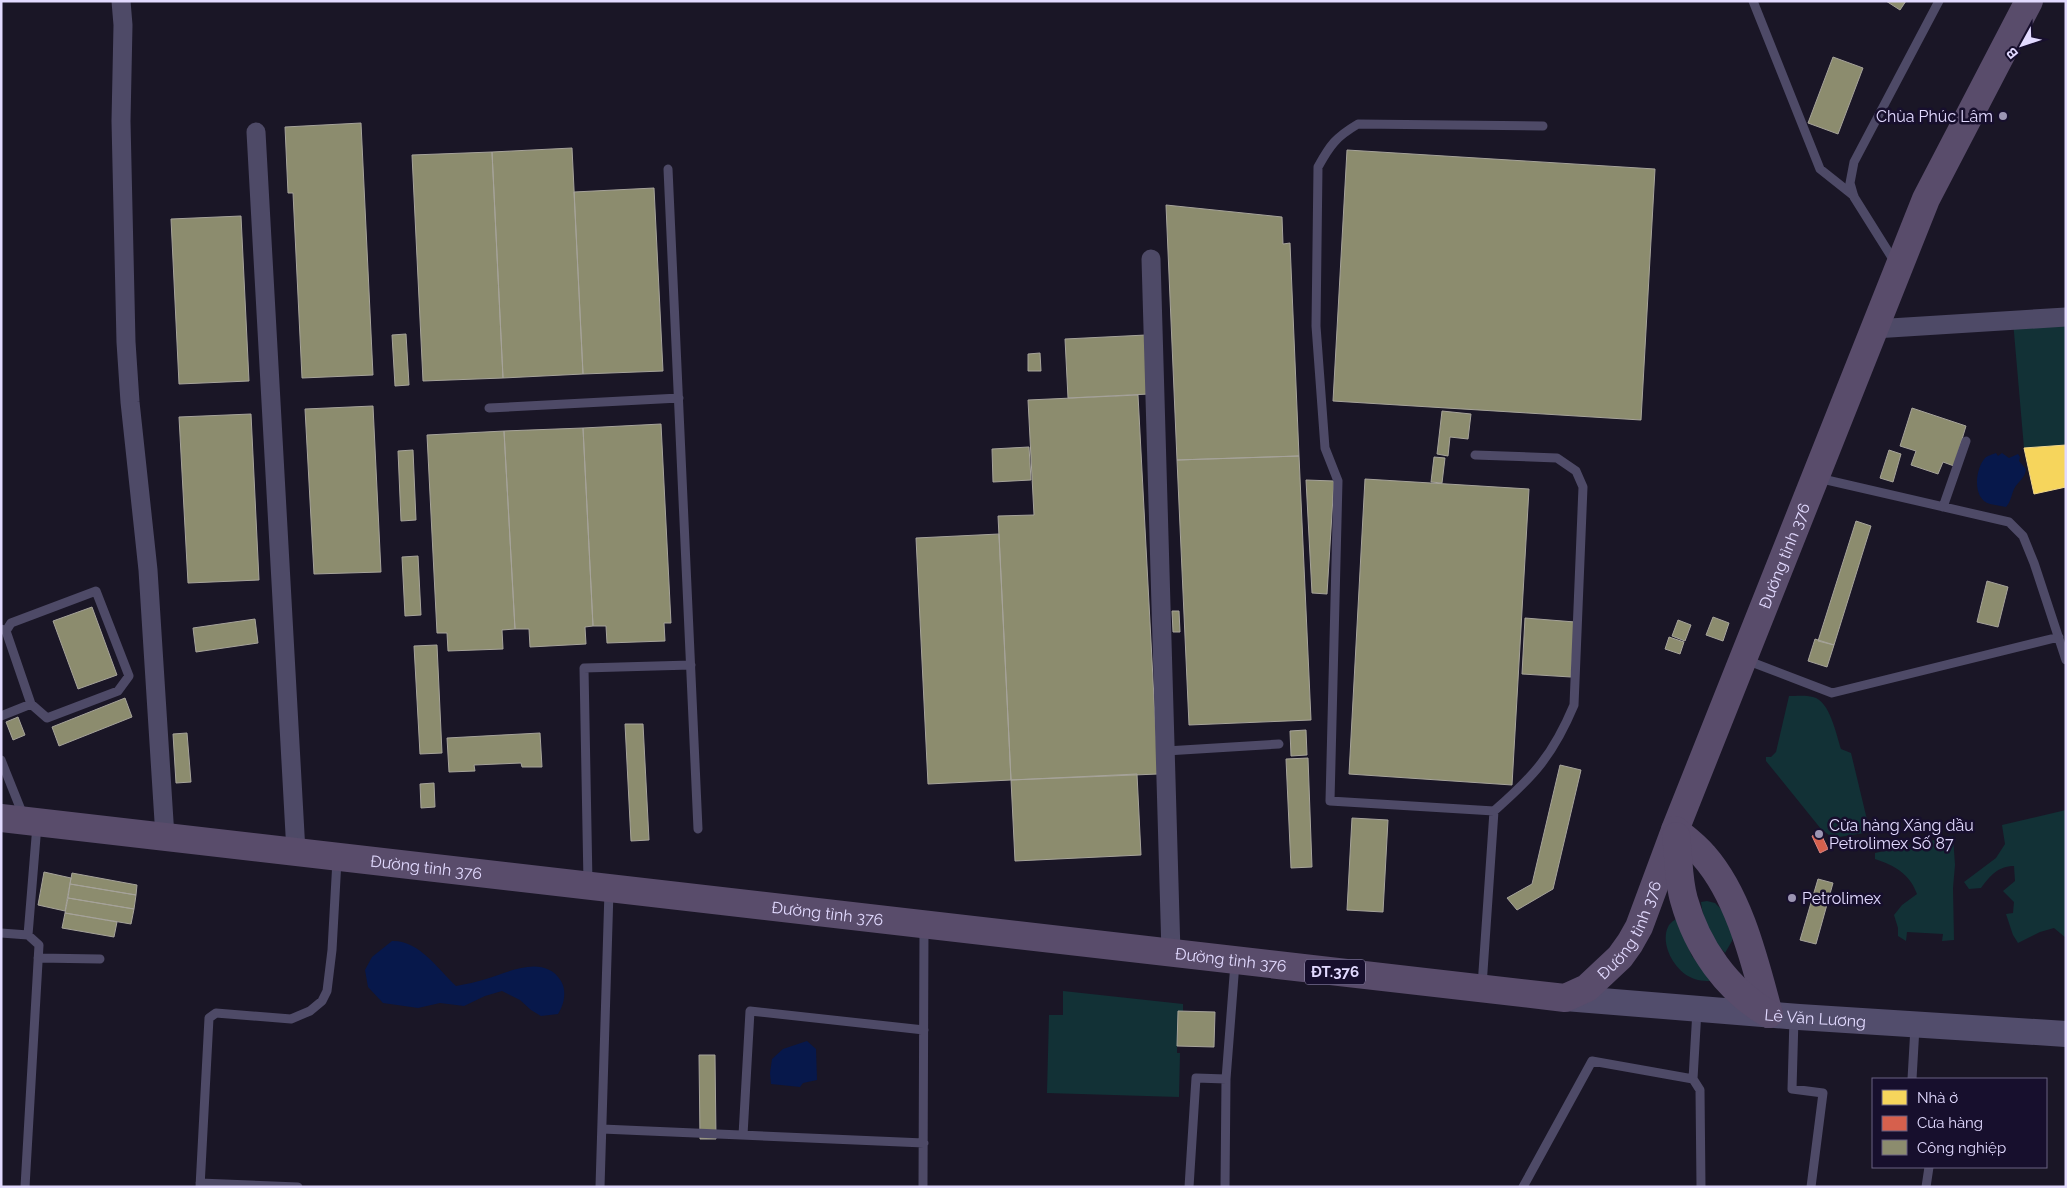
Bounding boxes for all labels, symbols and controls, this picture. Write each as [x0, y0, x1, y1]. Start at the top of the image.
north arrow [1997, 20, 2047, 70]
text: B [2003, 44, 2021, 62]
place label: Chùa Phúc Lâm [1876, 107, 1993, 126]
marker: Chùa Phúc Lâm [1997, 110, 2009, 122]
street label: Đường tỉnh 376 [1755, 500, 1814, 611]
place label: Cửa hàng Xăng dầu Petrolimex Số 87 [1829, 816, 1974, 853]
marker: Cửa hàng Xăng dầu Petrolimex Số 87 [1813, 828, 1825, 840]
street label: Đường tỉnh 376 [369, 851, 483, 883]
street label: Đường tỉnh 376 [1593, 878, 1665, 983]
place label: Petrolimex [1802, 889, 1881, 908]
marker: Petrolimex [1786, 892, 1798, 904]
street label: Đường tỉnh 376 [771, 897, 884, 929]
street label: Đường tỉnh 376 [1174, 944, 1288, 975]
road number: ĐT.376 [1305, 960, 1365, 984]
street label: Lê Văn Lương [1764, 1005, 1867, 1031]
legend [1872, 1078, 2047, 1168]
text: Nhà ở [1917, 1089, 1958, 1107]
text: Cửa hàng [1917, 1114, 1983, 1132]
text: Công nghiệp [1917, 1139, 2006, 1157]

